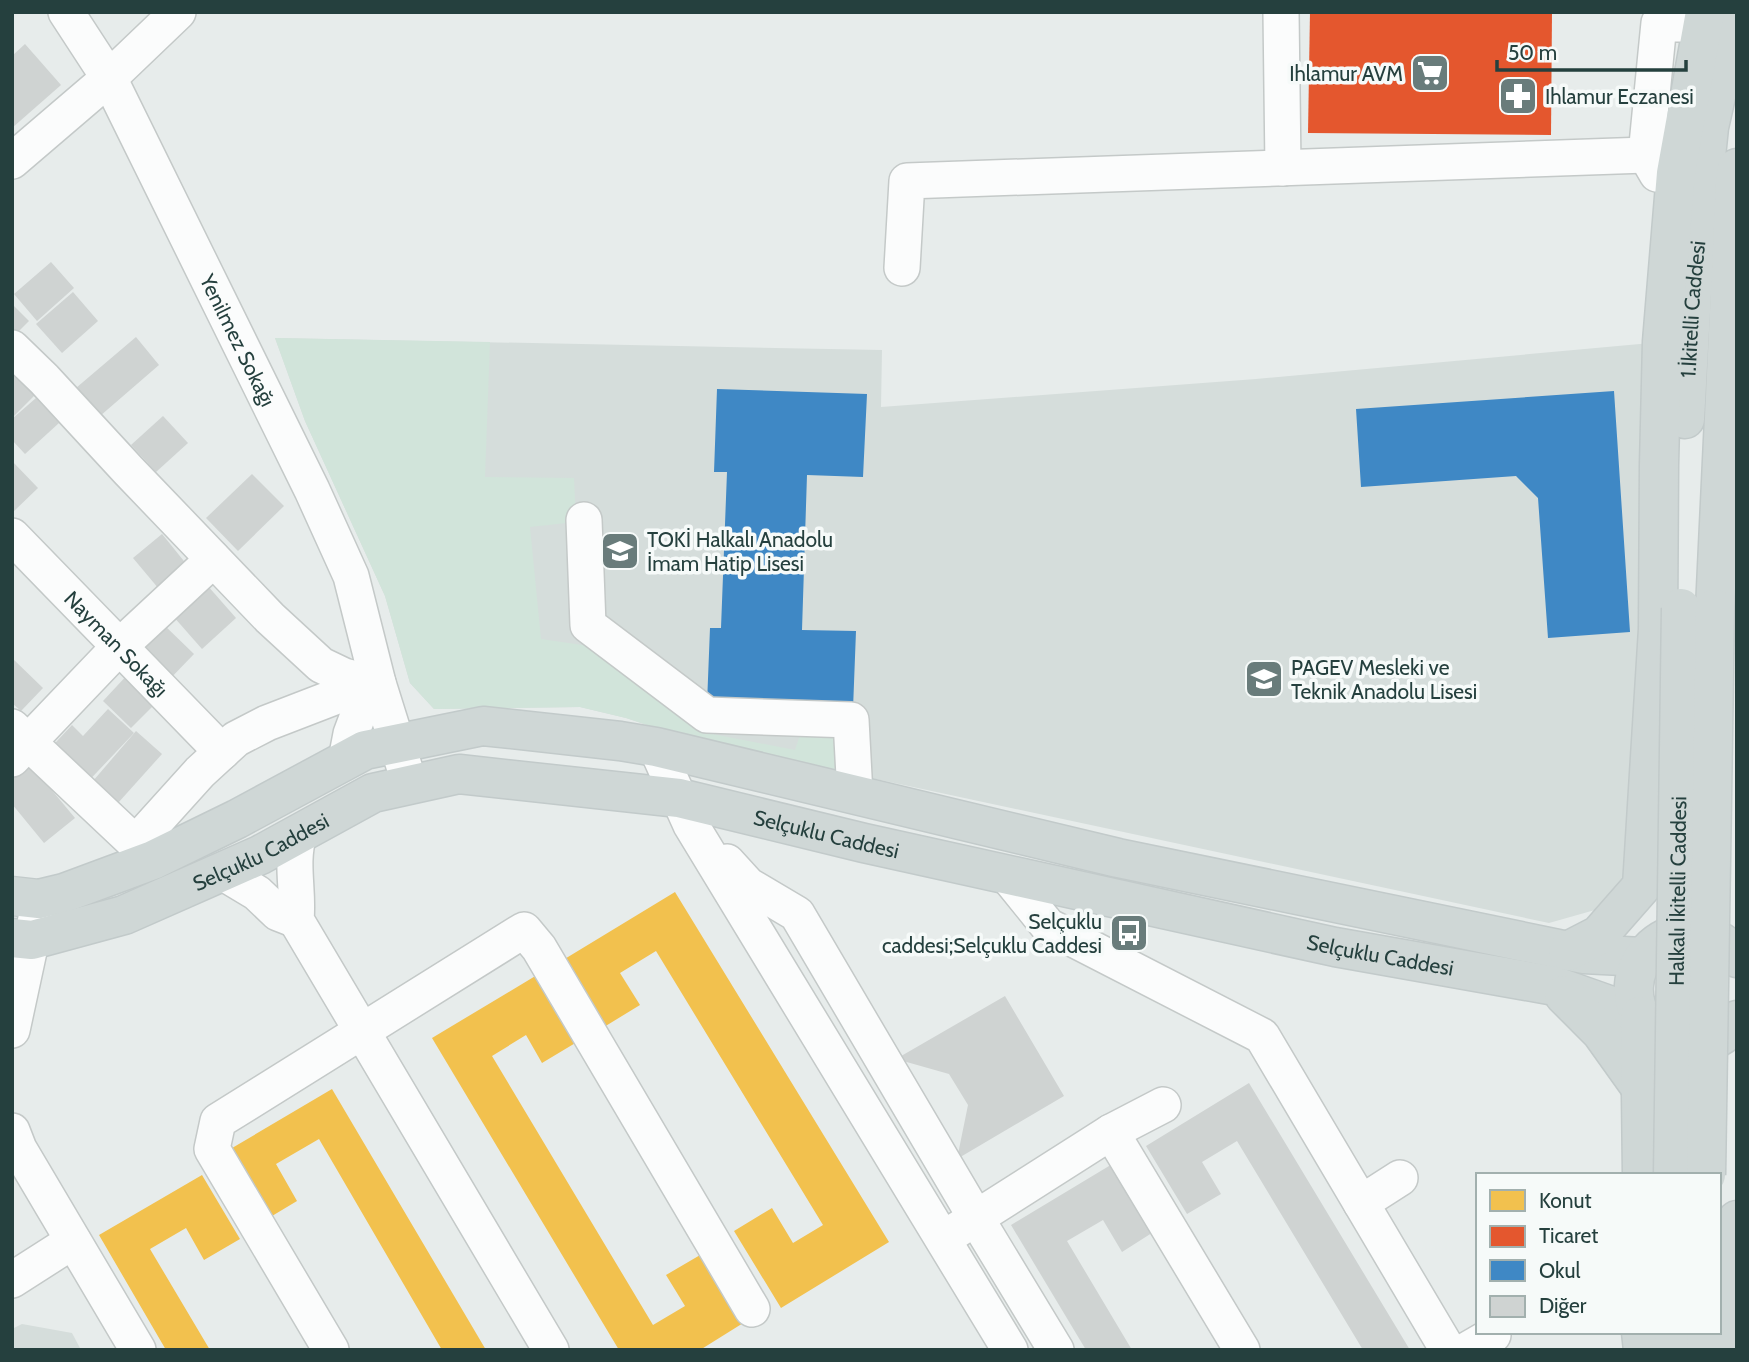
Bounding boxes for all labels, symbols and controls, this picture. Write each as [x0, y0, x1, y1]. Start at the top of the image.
scale bar [1497, 28, 1686, 72]
text: 50 m [1508, 40, 1557, 65]
supermarket icon: Ihlamur AVM [1409, 52, 1451, 94]
place label: Ihlamur AVM [1289, 61, 1403, 86]
pharmacy icon: Ihlamur Eczanesi [1497, 75, 1539, 117]
place label: Ihlamur Eczanesi [1545, 84, 1694, 109]
street label: 1.İkitelli Caddesi [1675, 239, 1710, 379]
street label: Yenilmez Sokağı [195, 269, 281, 410]
place label: TOKİ Halkalı Anadolu İmam Hatip Lisesi [647, 527, 833, 576]
school or university icon: TOKİ Halkalı Anadolu İmam Hatip Lisesi [599, 530, 641, 572]
street label: Nayman Sokağı [59, 585, 174, 702]
place label: PAGEV Mesleki ve Teknik Anadolu Lisesi [1291, 655, 1477, 704]
school or university icon: PAGEV Mesleki ve Teknik Anadolu Lisesi [1243, 658, 1285, 700]
street label: Halkalı İkitelli Caddesi [1663, 796, 1691, 986]
street label: Selçuklu Caddesi [751, 804, 902, 863]
street label: Selçuklu Caddesi [189, 807, 333, 896]
place label: Selçuklu caddesi;Selçuklu Caddesi [882, 909, 1102, 958]
bus stop icon: Selçuklu caddesi;Selçuklu Caddesi [1108, 912, 1150, 954]
street label: Selçuklu Caddesi [1304, 929, 1456, 980]
legend [1476, 1173, 1721, 1334]
text: Konut [1539, 1188, 1592, 1213]
text: Ticaret [1539, 1223, 1598, 1248]
text: Okul [1539, 1258, 1580, 1283]
text: Diğer [1539, 1293, 1587, 1318]

